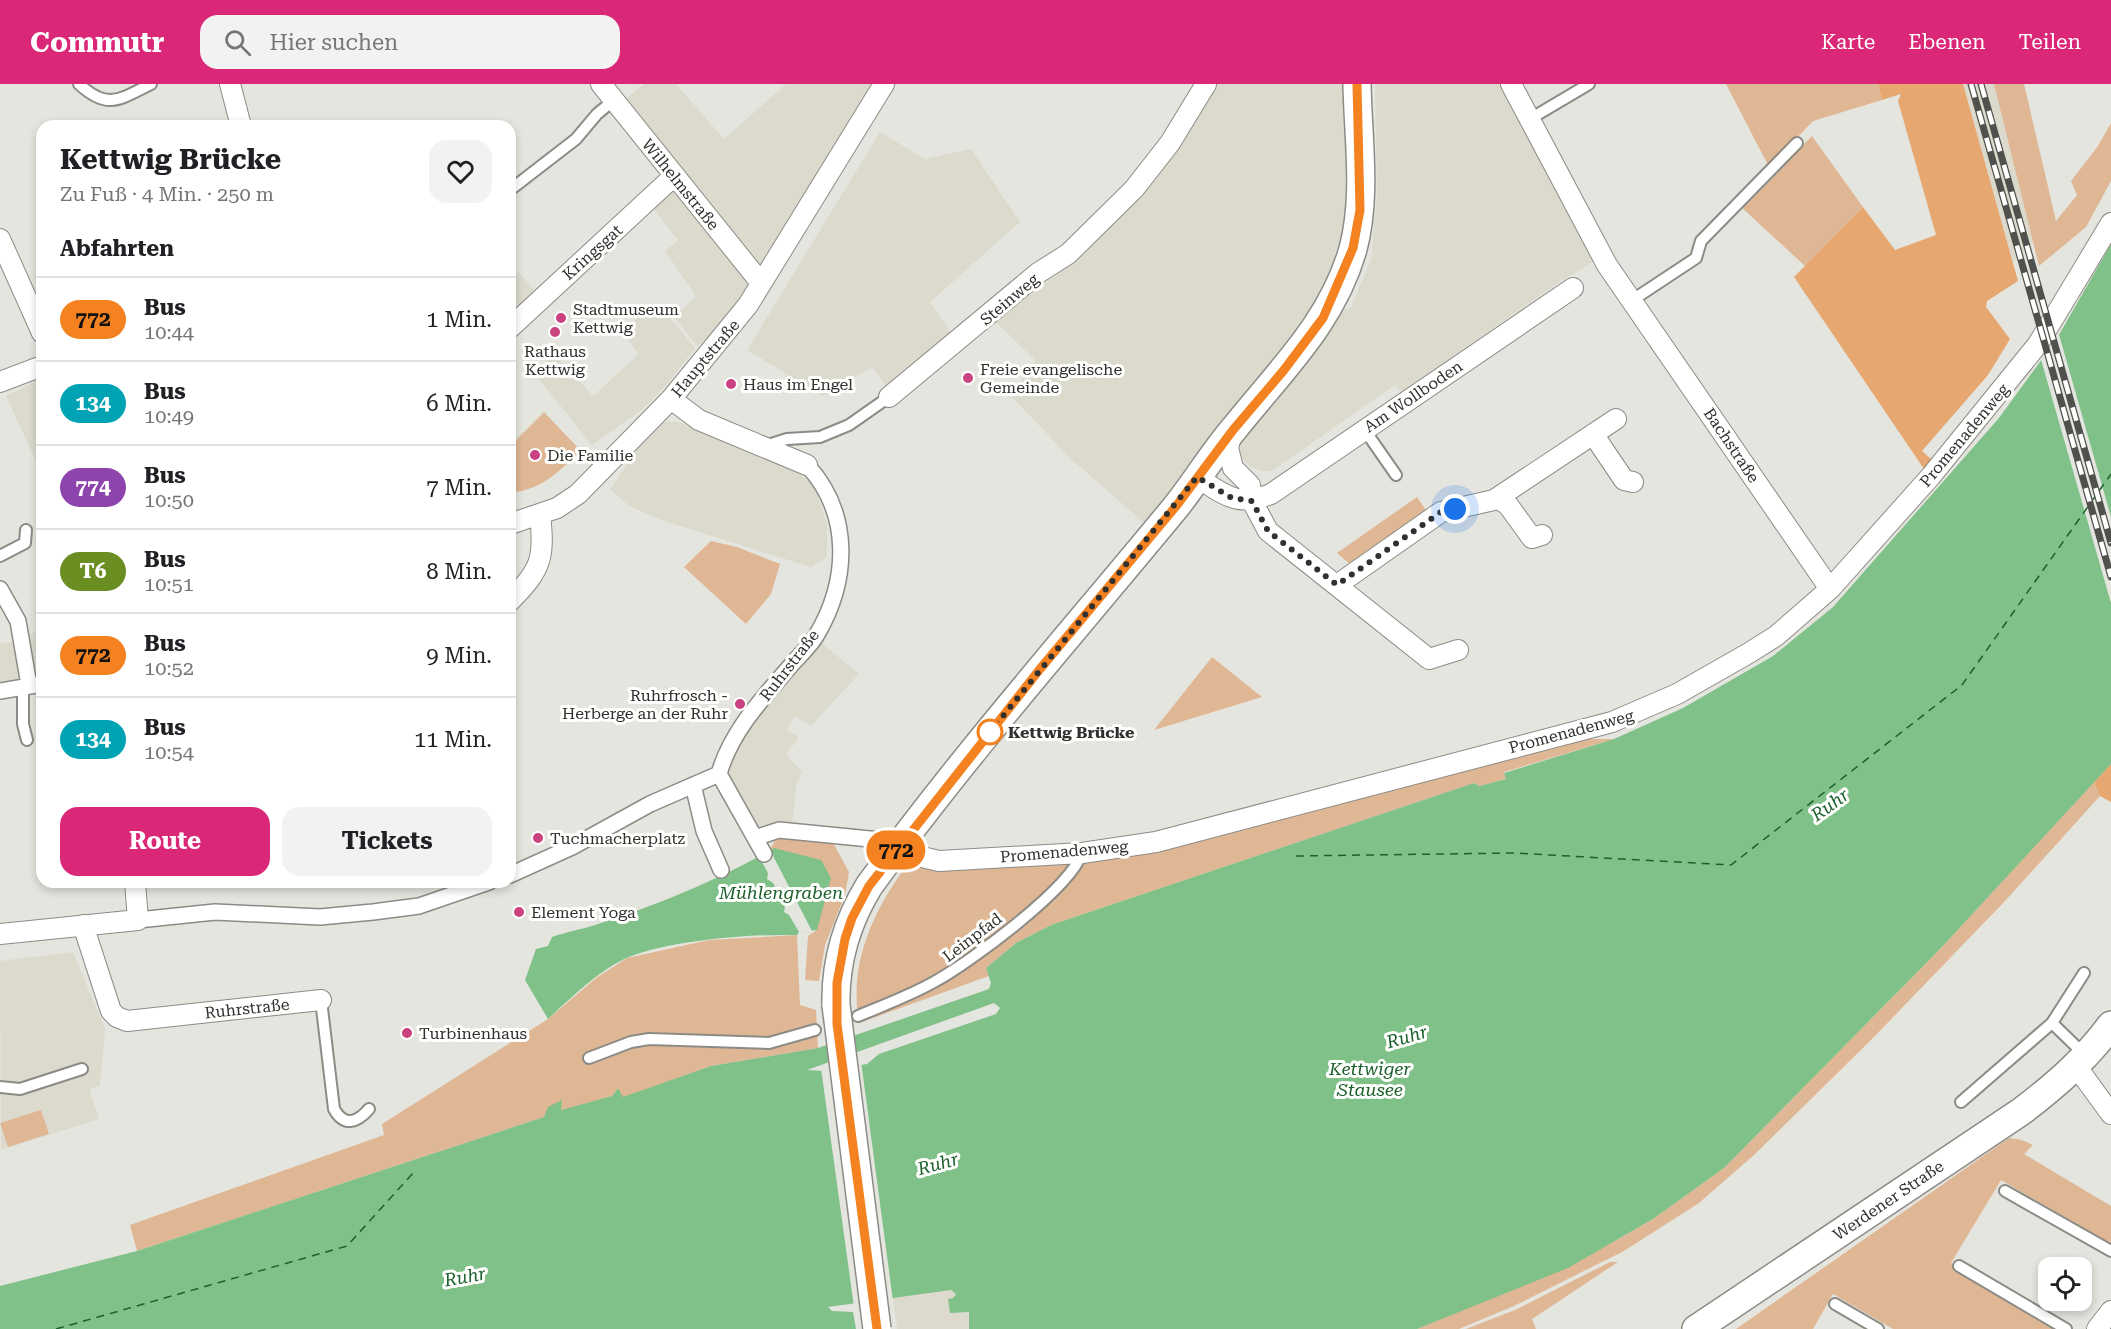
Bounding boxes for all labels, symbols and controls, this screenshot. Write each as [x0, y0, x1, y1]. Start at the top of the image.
search box [200, 15, 620, 69]
text: Commutr [30, 26, 164, 59]
icon: search [221, 26, 254, 59]
text: Hier suchen [269, 30, 398, 55]
text: Karte [1821, 30, 1875, 54]
text: Ebenen [1908, 30, 1986, 54]
text: Teilen [2019, 30, 2081, 54]
street label: Wilhelmstraße [638, 135, 723, 234]
button: heart [429, 140, 492, 203]
text: Kettwig Brücke [60, 143, 281, 176]
text: Zu Fuß · 4 Min. · 250 m [60, 182, 274, 206]
street label: Kringsgat [559, 221, 626, 284]
text: Abfahrten [60, 236, 174, 261]
street label: Steinweg [976, 269, 1043, 329]
text: Bus [144, 295, 186, 320]
place label: Stadtmuseum Kettwig [573, 300, 679, 337]
text: 772 [75, 307, 111, 331]
text: 1 Min. [426, 307, 492, 332]
marker: Stadtmuseum Kettwig [554, 311, 568, 325]
street label: Hauptstraße [667, 315, 744, 401]
text: 10:44 [144, 320, 194, 344]
marker: Rathaus Kettwig [548, 325, 562, 339]
place label: Rathaus Kettwig [524, 342, 586, 379]
street label: Am Wollboden [1360, 356, 1466, 436]
place label: Freie evangelische Gemeinde [980, 360, 1122, 397]
marker: Freie evangelische Gemeinde [961, 371, 975, 385]
place label: Haus im Engel [743, 375, 853, 394]
marker: Haus im Engel [724, 377, 738, 391]
text: Bus [144, 379, 186, 404]
street label: Promenadenweg [1916, 379, 2014, 491]
text: 134 [75, 391, 111, 415]
text: 6 Min. [426, 391, 492, 416]
text: 10:49 [144, 404, 194, 428]
street label: Bachstraße [1700, 404, 1764, 486]
place label: Die Familie [547, 446, 634, 465]
marker: Die Familie [528, 448, 542, 462]
text: Bus [144, 463, 186, 488]
text: 774 [75, 475, 111, 499]
text: 7 Min. [426, 475, 492, 500]
text: 10:50 [144, 488, 194, 512]
your location [1440, 494, 1470, 524]
text: Bus [144, 547, 186, 572]
text: T6 [80, 559, 106, 583]
text: 8 Min. [426, 559, 492, 584]
text: 10:51 [144, 572, 194, 596]
street label: Ruhrstraße [756, 626, 823, 705]
text: Bus [144, 631, 186, 656]
text: 772 [75, 643, 111, 667]
text: 9 Min. [426, 643, 492, 668]
text: 10:52 [144, 656, 194, 680]
place label: Ruhrfrosch - Herberge an der Ruhr [562, 686, 728, 723]
marker: Ruhrfrosch - Herberge an der Ruhr [733, 697, 747, 711]
street label: Promenadenweg [1507, 705, 1637, 757]
text: Bus [144, 715, 186, 740]
marker: Kettwig Brücke [977, 719, 1003, 745]
place label: Kettwig Brücke [1008, 723, 1134, 742]
text: 134 [75, 727, 111, 751]
text: 11 Min. [414, 727, 492, 752]
text: 10:54 [144, 740, 194, 764]
water label: Ruhr [1806, 784, 1853, 826]
button: Route [60, 807, 270, 876]
button: Tickets [282, 807, 492, 876]
place label: Tuchmacherplatz [550, 829, 686, 848]
line badge: 772 [862, 830, 930, 870]
marker: Tuchmacherplatz [531, 831, 545, 845]
street label: Promenadenweg [999, 836, 1130, 867]
text: 772 [878, 838, 914, 862]
water label: Mühlengraben [718, 882, 843, 903]
place label: Element Yoga [531, 903, 636, 922]
marker: Element Yoga [512, 905, 526, 919]
street label: Leinpfad [939, 909, 1006, 966]
street label: Ruhrstraße [204, 995, 291, 1022]
water label: Ruhr [1383, 1021, 1430, 1053]
place label: Turbinenhaus [419, 1024, 528, 1043]
marker: Turbinenhaus [400, 1026, 414, 1040]
water label: Kettwiger Stausee [1328, 1058, 1411, 1100]
water label: Ruhr [914, 1148, 961, 1179]
street label: Werdener Straße [1829, 1156, 1947, 1244]
map controls [2038, 1257, 2092, 1311]
button: locate [2038, 1257, 2092, 1311]
water label: Ruhr [442, 1262, 488, 1291]

